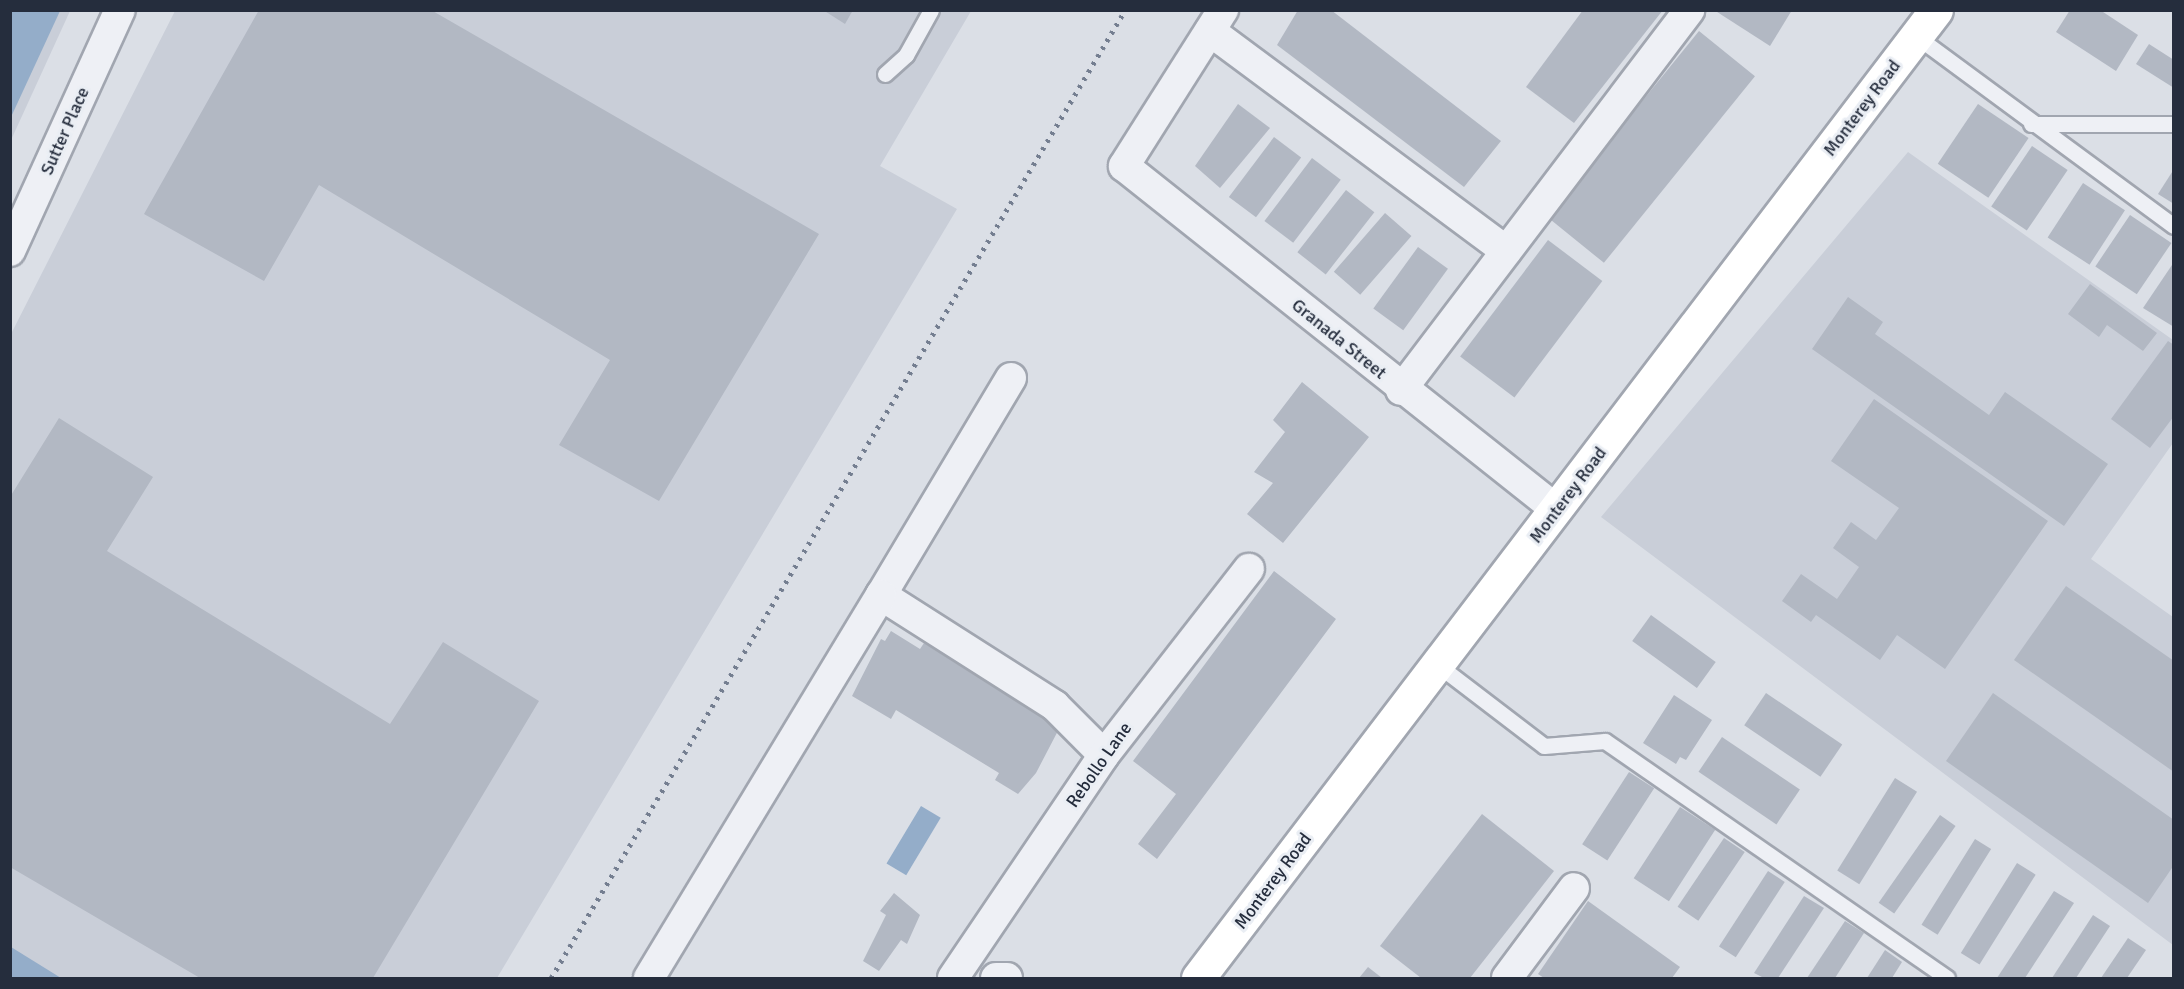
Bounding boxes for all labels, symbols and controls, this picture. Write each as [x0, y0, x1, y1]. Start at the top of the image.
street label: Monterey Road [1819, 56, 1905, 160]
street label: Sutter Place [36, 84, 94, 178]
street label: Granada Street [1287, 294, 1391, 384]
street label: Monterey Road [1525, 443, 1611, 547]
street label: Rebollo Lane [1062, 718, 1136, 812]
street label: Monterey Road [1230, 829, 1316, 933]

